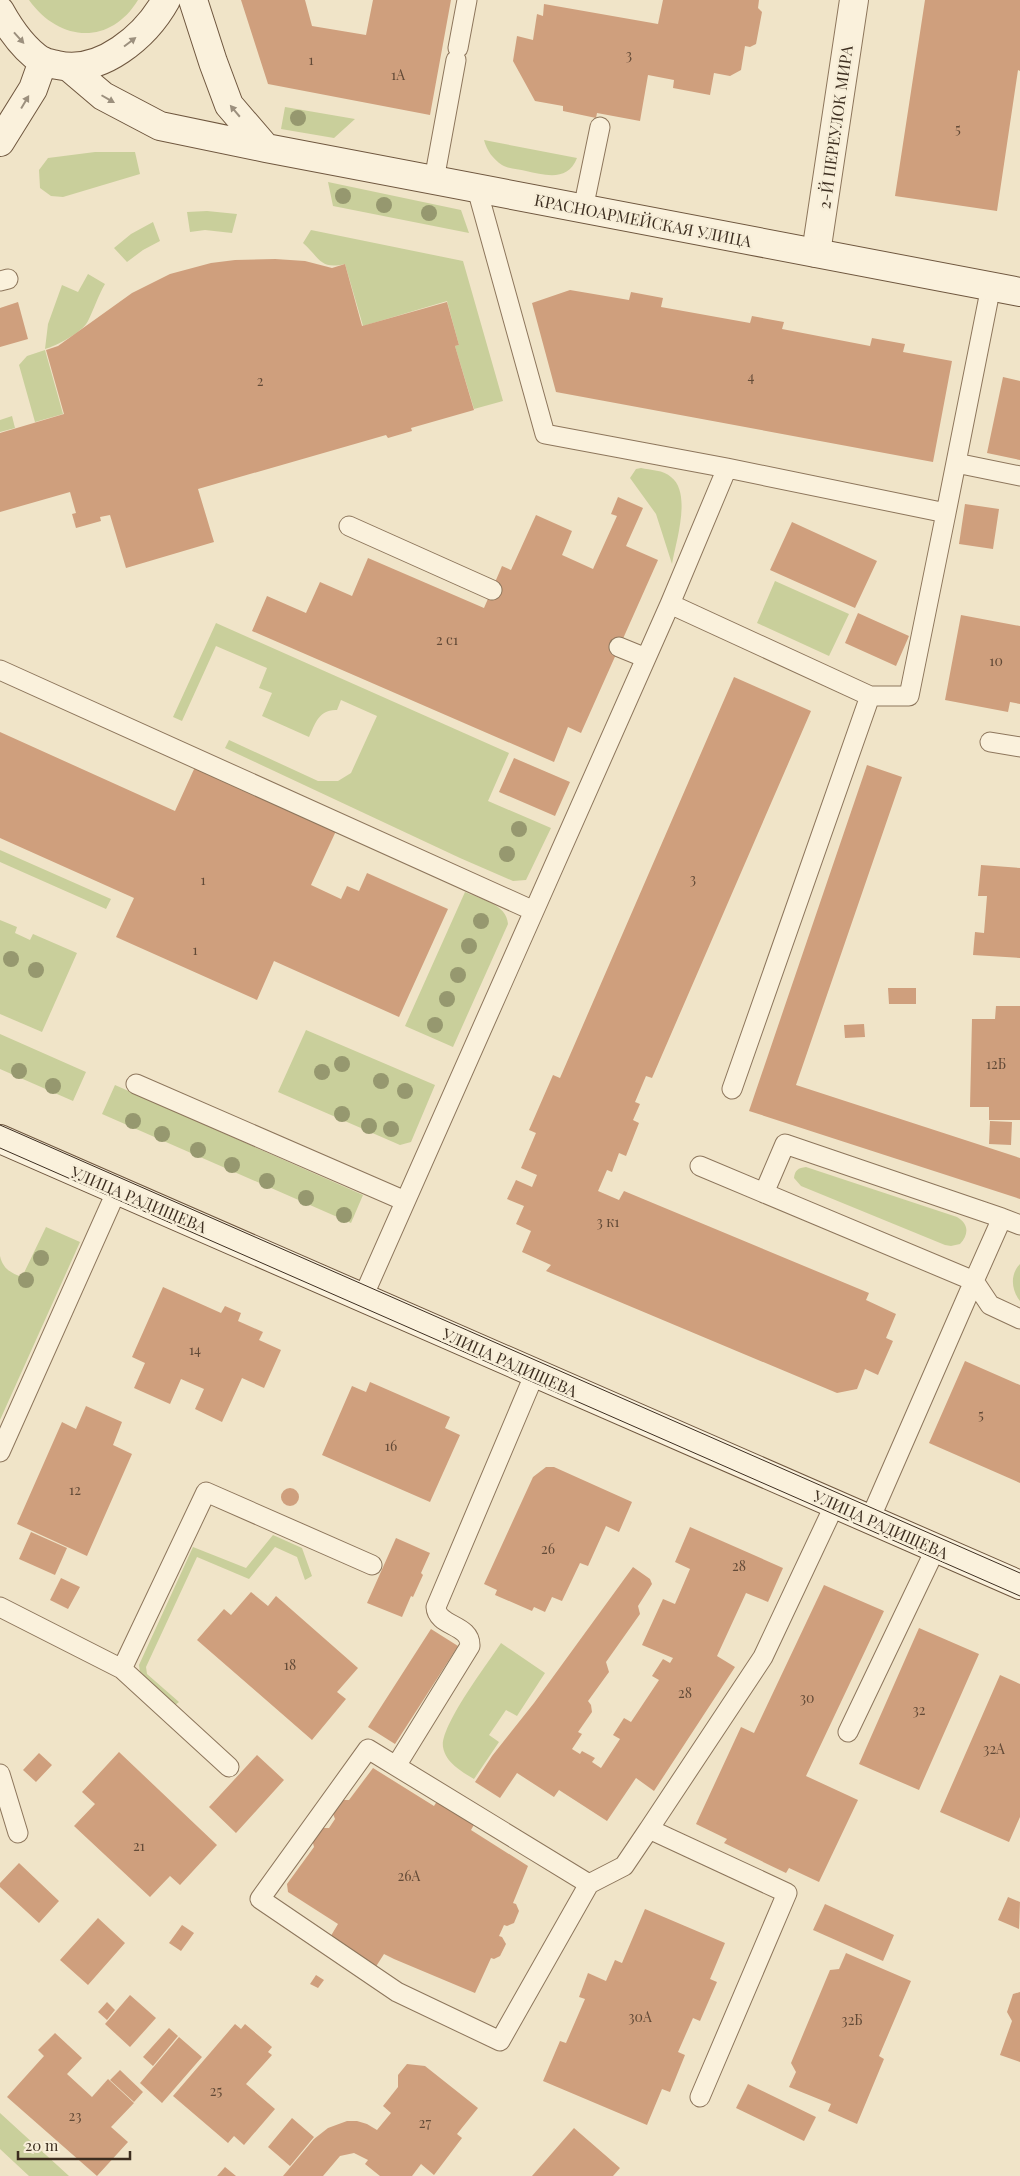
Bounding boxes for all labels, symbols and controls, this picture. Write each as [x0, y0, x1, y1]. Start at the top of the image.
one-way arrow [13, 32, 25, 44]
one-way arrow [123, 37, 137, 47]
street label: 2-Й ПЕРЕУЛОК МИРА [813, 43, 857, 210]
house number: 3 [626, 45, 632, 64]
house number: 1 [308, 50, 314, 69]
house number: 1А [391, 65, 405, 84]
one-way arrow [101, 94, 114, 103]
one-way arrow [20, 96, 29, 109]
one-way arrow [230, 105, 241, 117]
house number: 5 [955, 119, 961, 138]
street label: КРАСНОАРМЕЙСКАЯ УЛИЦА [533, 189, 754, 252]
house number: 4 [748, 367, 755, 386]
house number: 2 [257, 371, 264, 390]
house number: 2 с1 [436, 630, 458, 649]
house number: 10 [989, 651, 1003, 670]
house number: 3 [690, 869, 696, 888]
house number: 1 [200, 870, 206, 889]
house number: 1 [192, 940, 198, 959]
house number: 12Б [986, 1054, 1006, 1073]
street label: УЛИЦА РАДИЩЕВА [67, 1160, 211, 1238]
house number: 3 к1 [597, 1212, 620, 1231]
street label: УЛИЦА РАДИЩЕВА [438, 1322, 582, 1402]
house number: 14 [189, 1340, 201, 1359]
house number: 5 [978, 1405, 984, 1424]
house number: 16 [385, 1436, 397, 1455]
house number: 12 [69, 1480, 81, 1499]
street label: УЛИЦА РАДИЩЕВА [809, 1484, 953, 1564]
house number: 26 [541, 1539, 555, 1558]
house number: 28 [732, 1556, 746, 1575]
house number: 18 [284, 1655, 296, 1674]
house number: 28 [678, 1683, 692, 1702]
house number: 30 [800, 1688, 814, 1707]
house number: 32 [912, 1700, 926, 1719]
house number: 32А [983, 1739, 1005, 1758]
house number: 21 [133, 1836, 145, 1855]
house number: 26А [398, 1866, 421, 1885]
house number: 30А [628, 2007, 652, 2026]
house number: 32Б [841, 2010, 863, 2029]
house number: 25 [210, 2081, 222, 2100]
house number: 23 [68, 2106, 82, 2125]
house number: 27 [419, 2113, 432, 2132]
scale bar [18, 2128, 130, 2160]
text: 20 m [25, 2135, 59, 2155]

